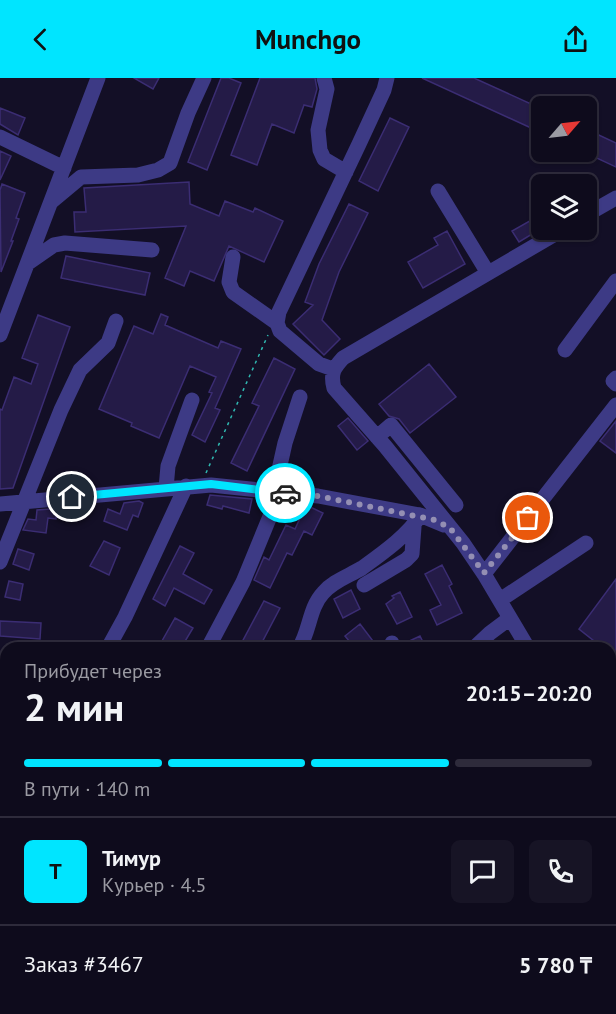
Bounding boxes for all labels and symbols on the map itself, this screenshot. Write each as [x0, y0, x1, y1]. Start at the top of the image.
north arrow [531, 96, 597, 162]
courier [255, 463, 315, 523]
pin [46, 471, 97, 522]
pin [502, 492, 553, 543]

